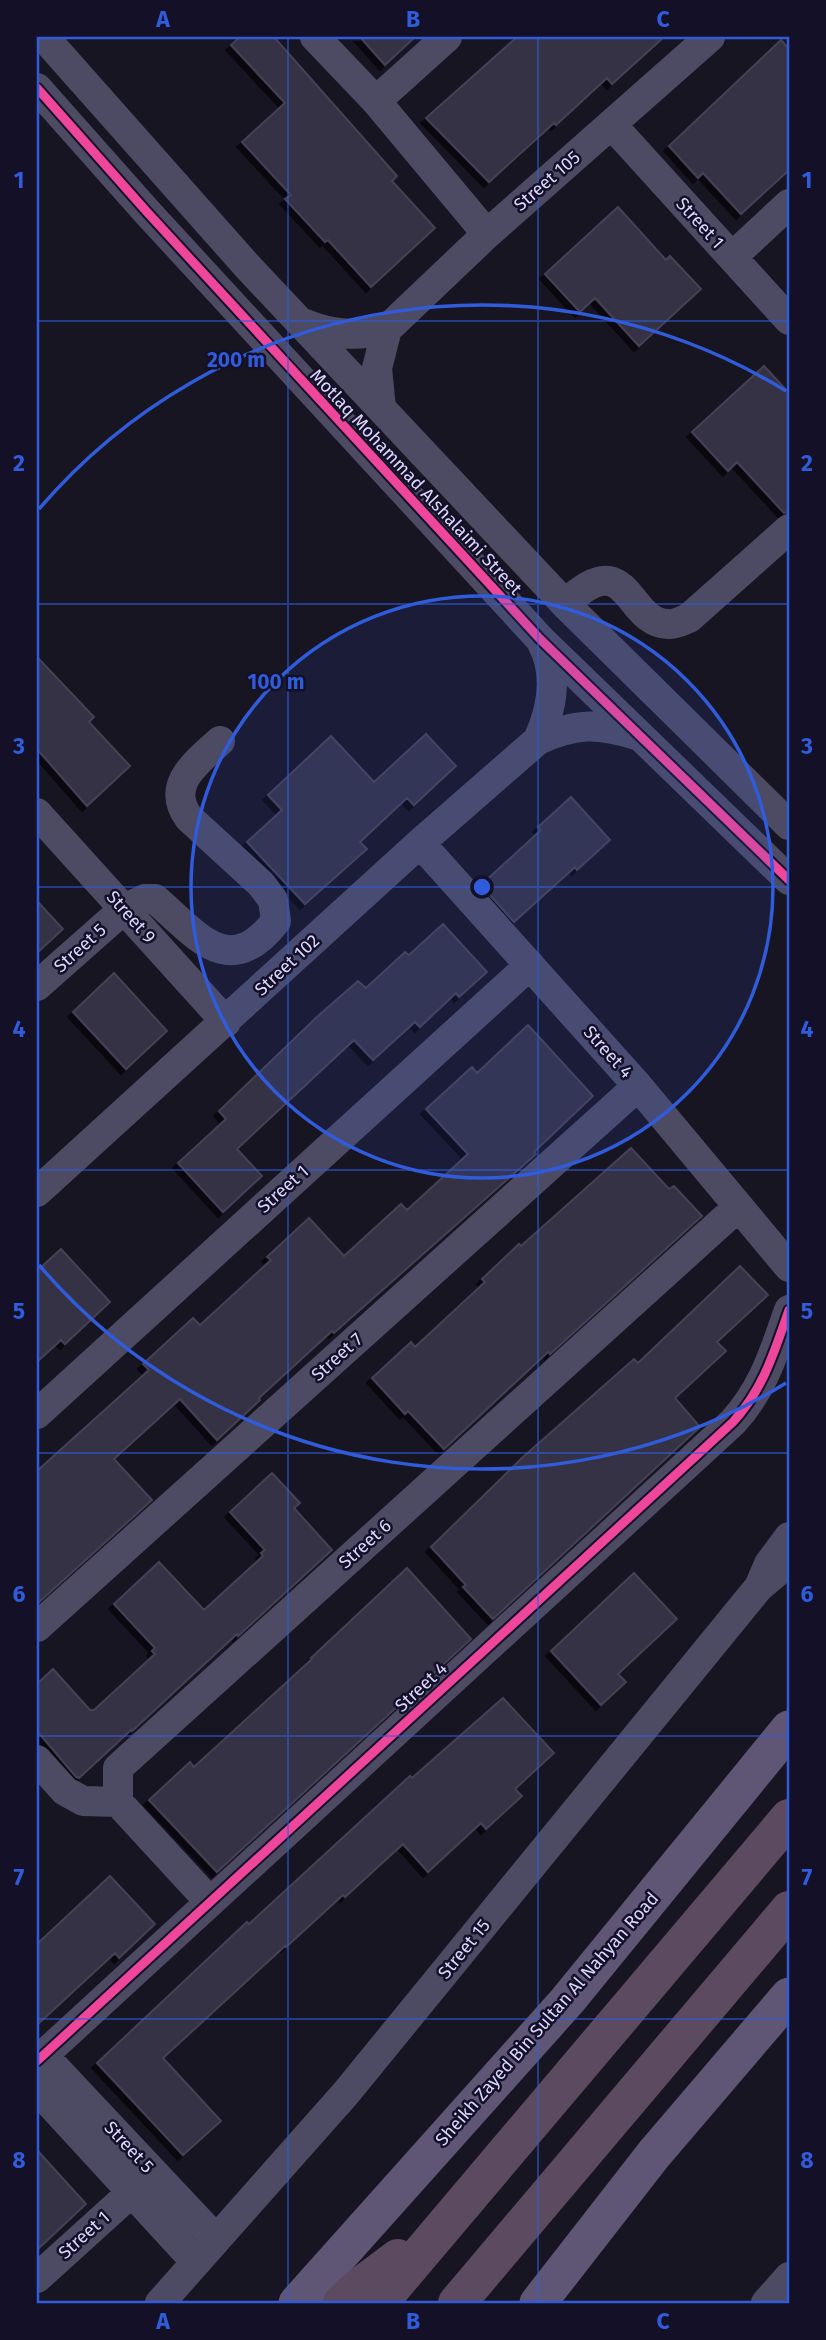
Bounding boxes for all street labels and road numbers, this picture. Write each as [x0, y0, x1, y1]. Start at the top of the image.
street label: Street 105 [509, 146, 585, 216]
street label: Street 1 [671, 193, 729, 253]
street label: Motlaq Mohammad Alshalaimi Street [305, 365, 527, 600]
street label: Street 9 [102, 886, 160, 948]
street label: Street 5 [49, 919, 111, 977]
street label: Street 102 [250, 930, 324, 1000]
street label: Street 4 [579, 1021, 638, 1083]
street label: Street 1 [253, 1160, 313, 1218]
street label: Street 7 [307, 1328, 367, 1386]
street label: Street 6 [334, 1515, 396, 1573]
street label: Street 4 [390, 1657, 452, 1717]
street label: Sheikh Zayed Bin Sultan Al Nahyan Road [431, 1888, 663, 2150]
street label: Street 15 [433, 1915, 495, 1983]
street label: Street 5 [100, 2117, 158, 2177]
street label: Street 1 [54, 2206, 114, 2264]

